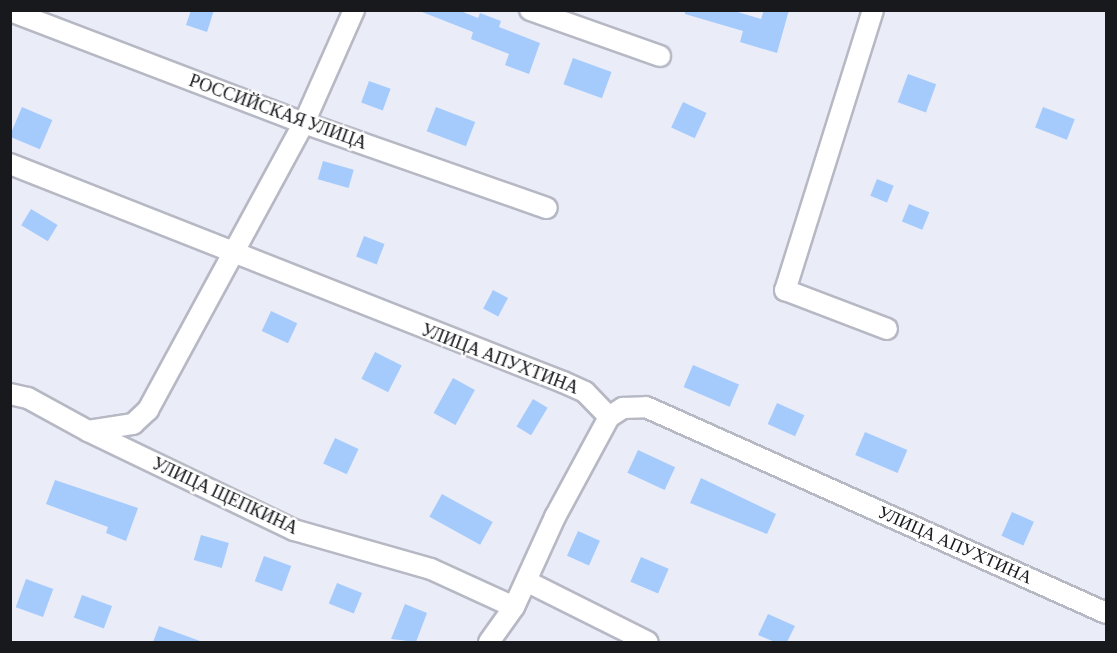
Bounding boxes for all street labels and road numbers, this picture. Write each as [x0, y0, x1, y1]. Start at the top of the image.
street label: РОССИЙСКАЯ УЛИЦА [186, 70, 370, 154]
street label: УЛИЦА АПУХТИНА [418, 319, 582, 399]
street label: УЛИЦА ЩЕПКИНА [149, 453, 301, 539]
street label: УЛИЦА АПУХТИНА [874, 501, 1036, 589]

